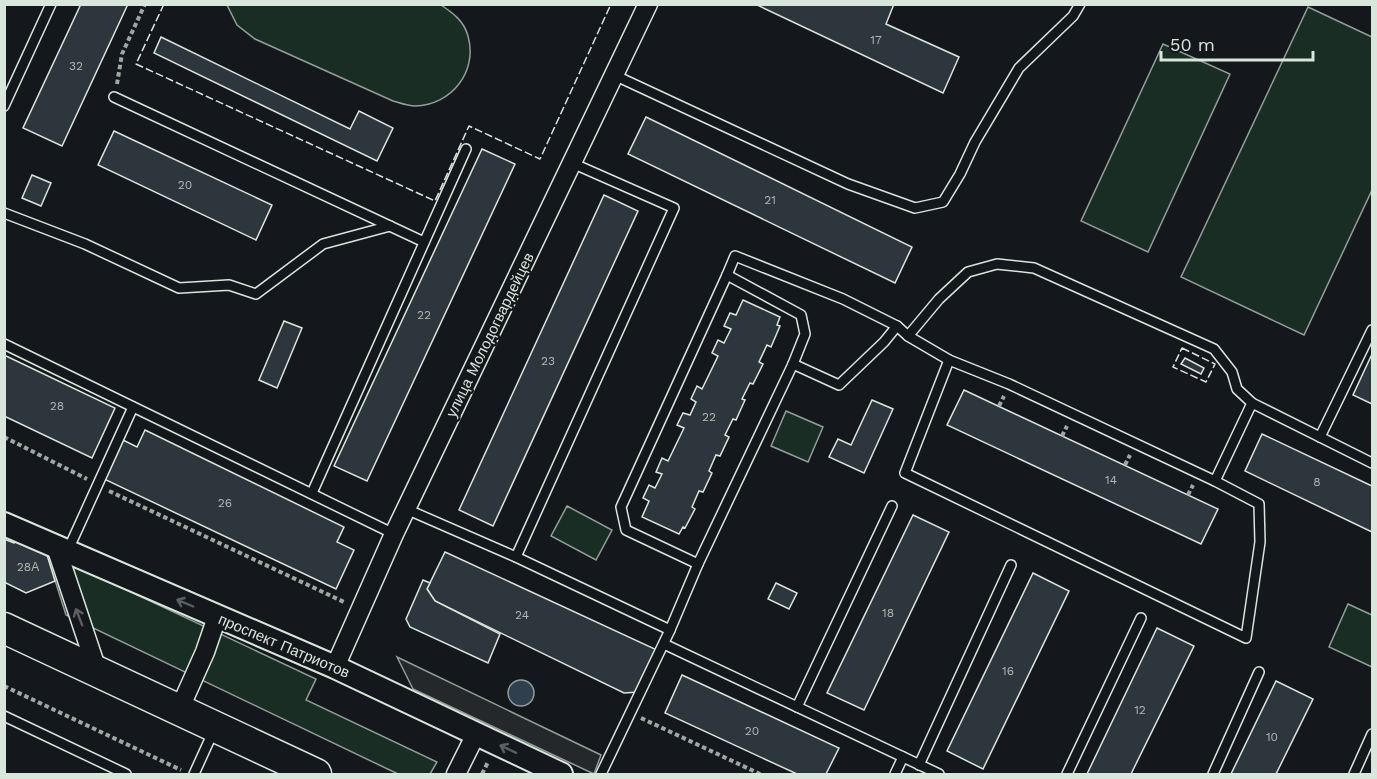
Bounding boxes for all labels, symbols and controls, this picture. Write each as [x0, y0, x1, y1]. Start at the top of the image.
scale bar [1161, 24, 1312, 62]
house number: 17 [870, 33, 882, 47]
text: 50 m [1170, 34, 1215, 55]
house number: 32 [69, 59, 83, 73]
house number: 20 [178, 178, 192, 192]
house number: 21 [764, 193, 776, 207]
street label: улица Молодогвардейцев [442, 250, 538, 420]
house number: 22 [417, 308, 431, 322]
house number: 23 [541, 354, 555, 368]
house number: 28 [50, 399, 64, 413]
house number: 22 [702, 410, 716, 424]
house number: 14 [1105, 473, 1117, 487]
house number: 8 [1313, 475, 1321, 489]
house number: 26 [218, 496, 232, 510]
house number: 28А [17, 560, 39, 574]
one-way arrow [177, 597, 195, 608]
house number: 18 [882, 606, 894, 620]
house number: 24 [515, 608, 529, 622]
one-way arrow [73, 609, 84, 627]
street label: проспект Патриотов [216, 610, 352, 682]
house number: 16 [1002, 664, 1014, 678]
house number: 12 [1134, 703, 1146, 717]
house number: 20 [745, 724, 759, 738]
house number: 10 [1266, 730, 1278, 744]
one-way arrow [500, 743, 518, 755]

